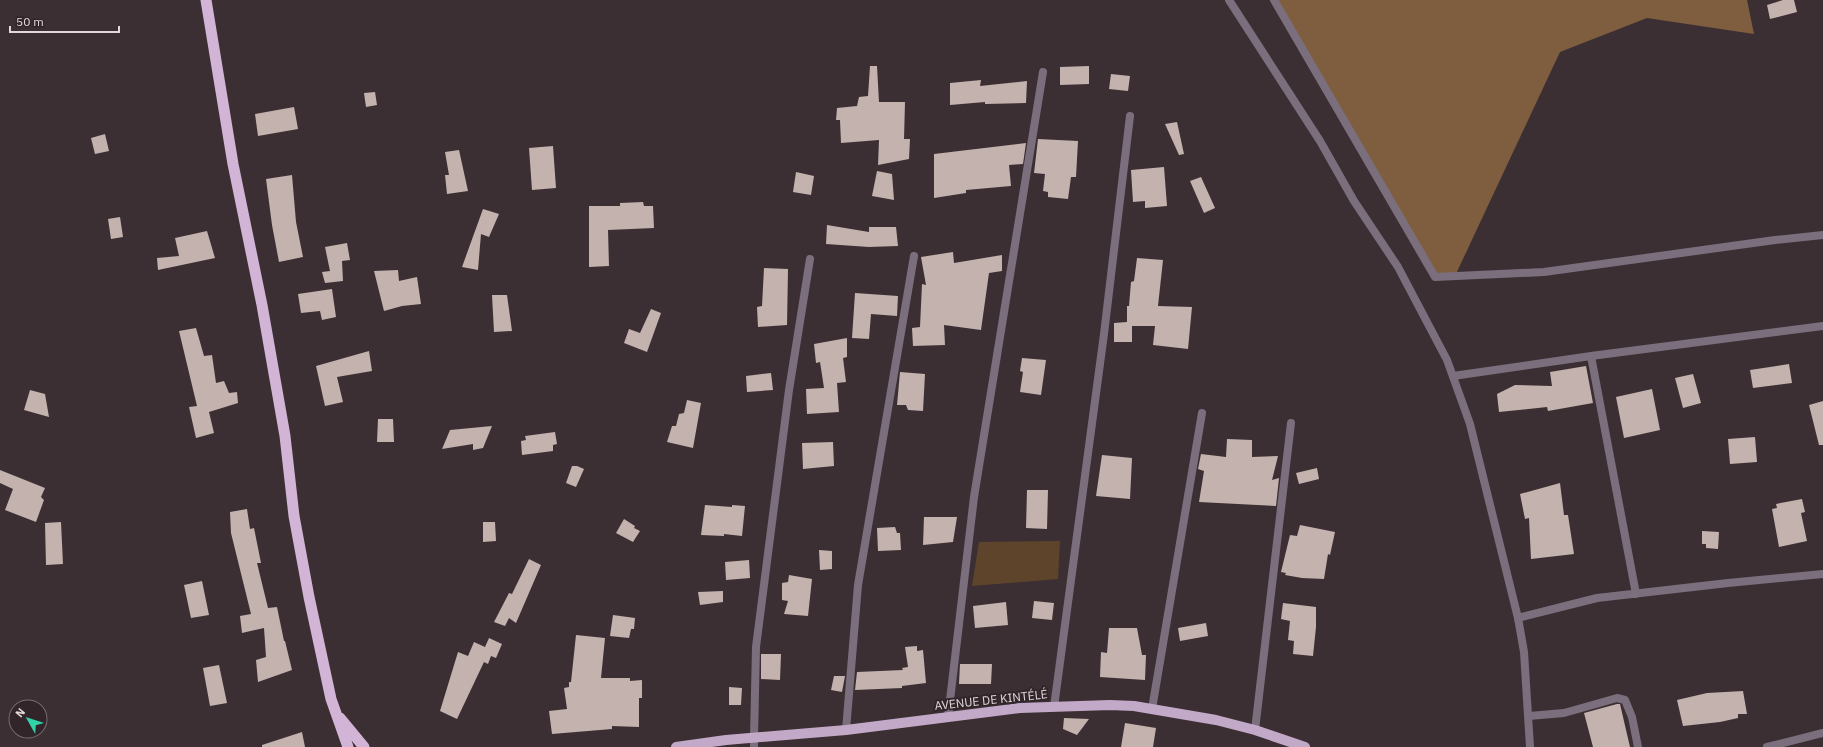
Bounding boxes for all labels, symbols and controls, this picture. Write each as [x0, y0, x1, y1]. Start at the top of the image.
scale bar [10, 8, 119, 34]
text: 50 m [16, 14, 44, 29]
street label: AVENUE DE KINTÉLÉ [934, 686, 1048, 713]
north arrow [8, 699, 48, 739]
text: N [12, 705, 28, 720]

